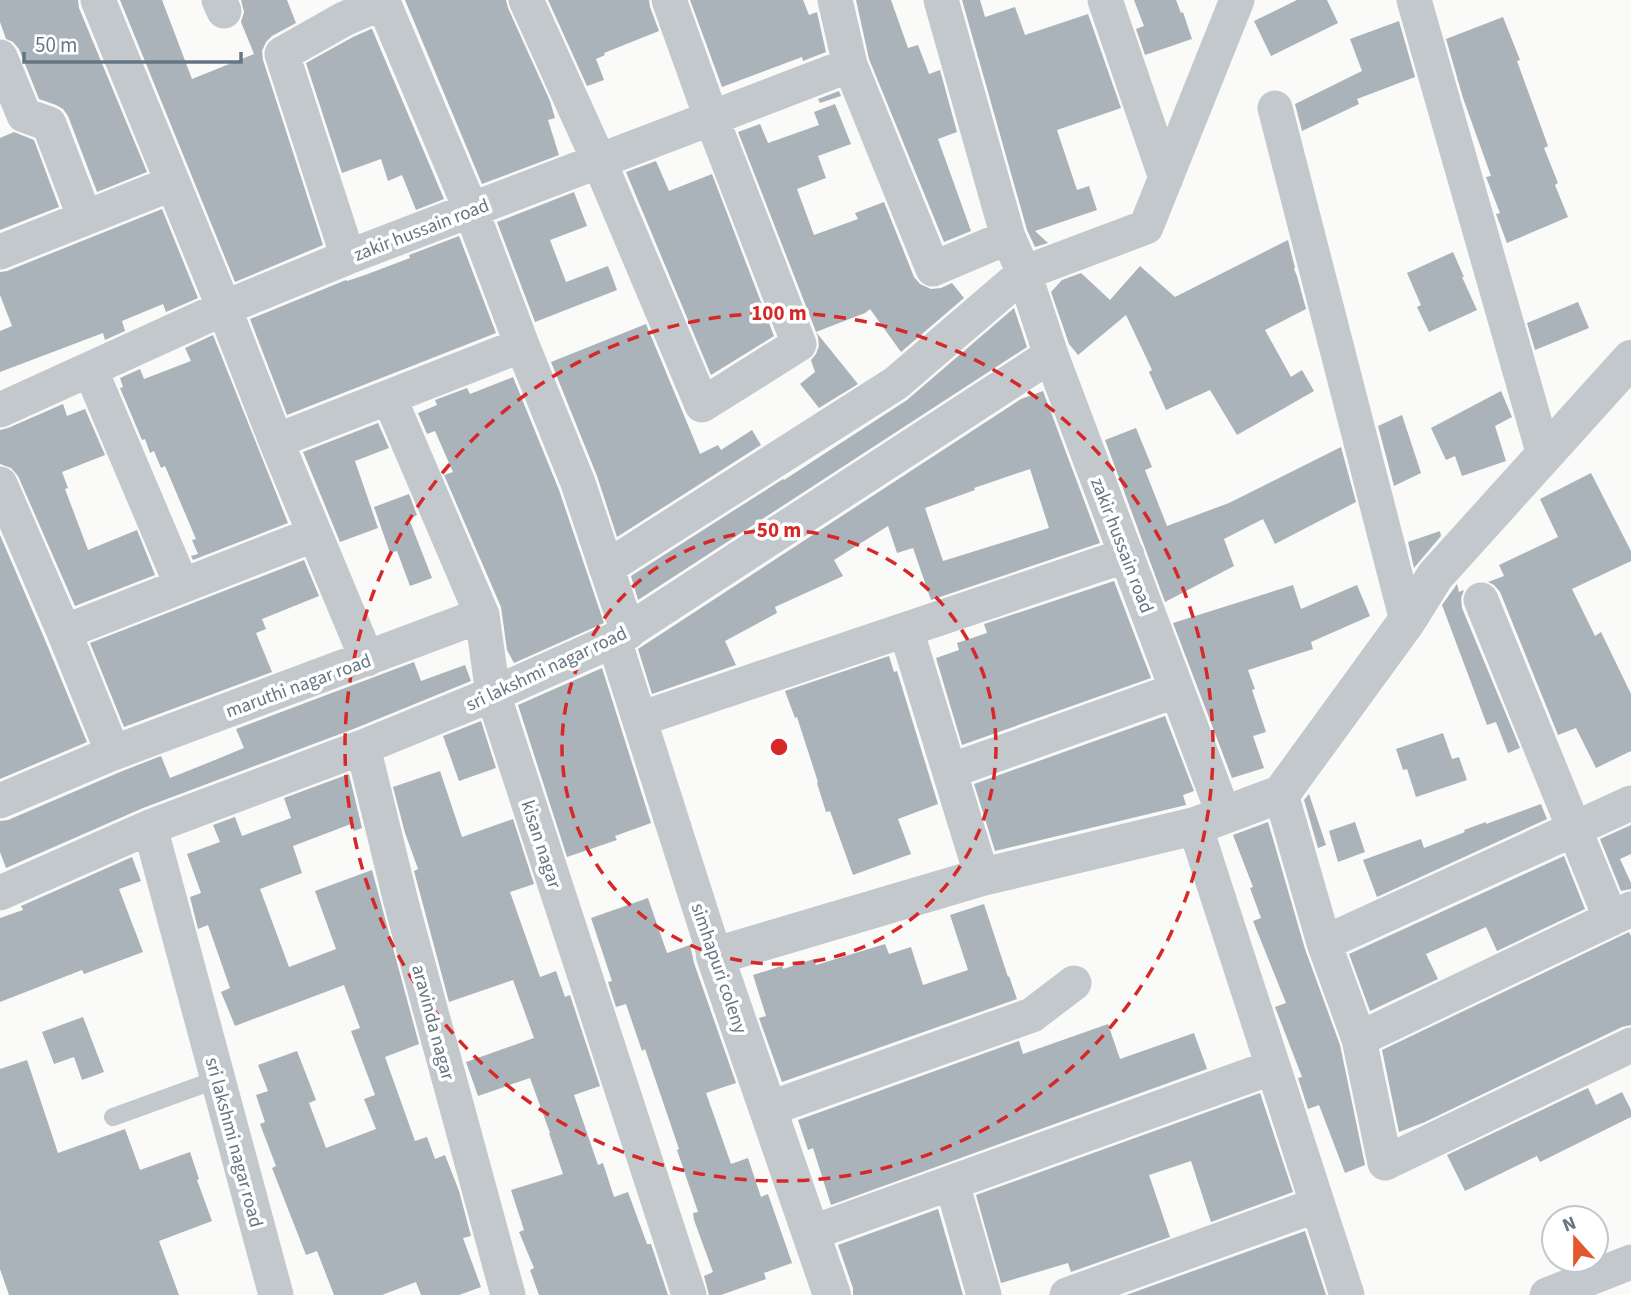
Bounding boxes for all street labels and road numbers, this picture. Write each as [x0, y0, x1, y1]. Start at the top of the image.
street label: zakir hussain road [350, 192, 493, 269]
street label: zakir hussain road [1083, 474, 1160, 617]
street label: sri lakshmi nagar road [462, 620, 632, 719]
street label: maruthi nagar road [222, 648, 375, 725]
street label: kisan nagar [514, 797, 568, 892]
street label: simhapuri coleny [684, 900, 754, 1037]
street label: aravinda nagar [404, 962, 461, 1084]
street label: sri lakshmi nagar road [198, 1054, 269, 1230]

